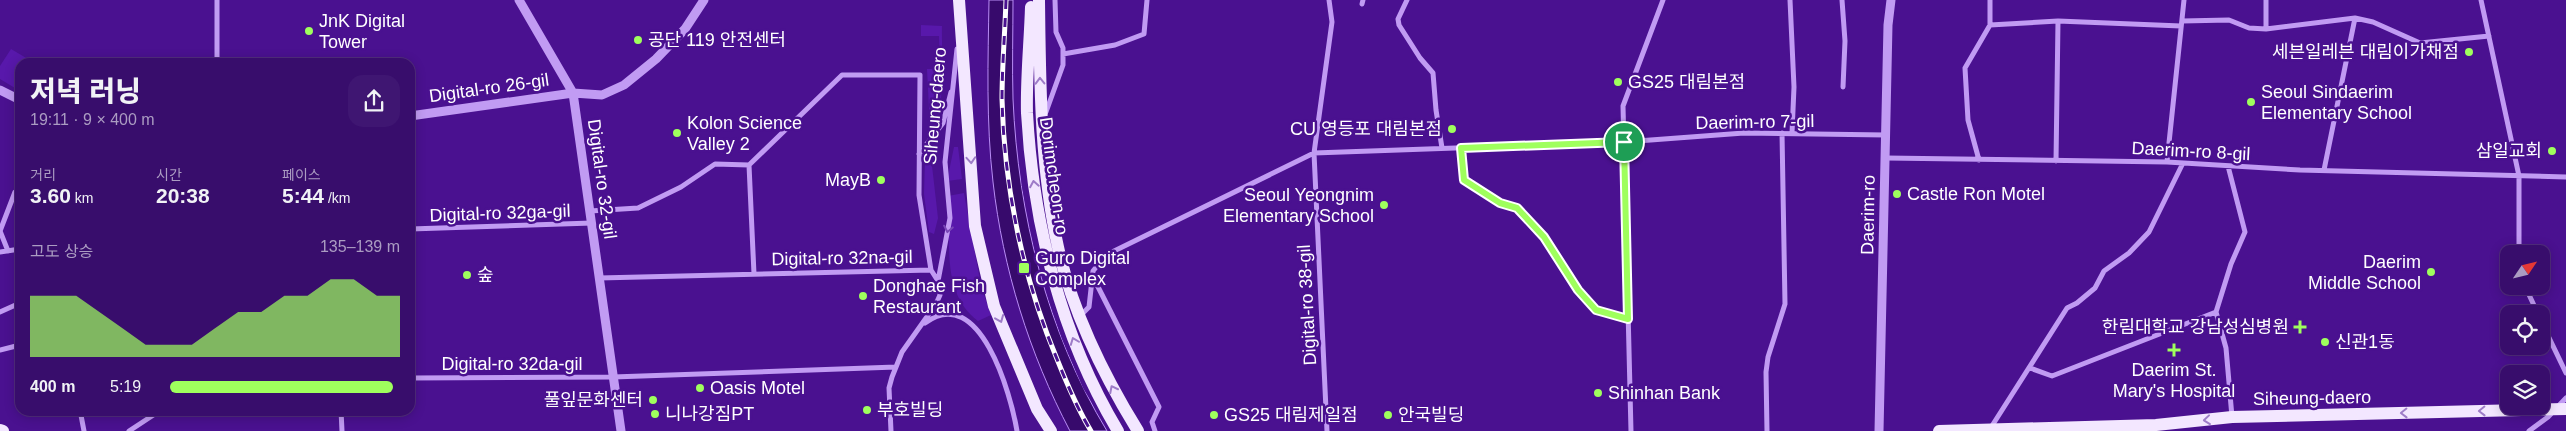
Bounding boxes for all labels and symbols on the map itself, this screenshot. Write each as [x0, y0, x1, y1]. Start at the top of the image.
place label: JnK Digital Tower [319, 11, 405, 52]
marker: JnK Digital Tower [303, 25, 315, 37]
place label: 공단 119 안전센터 [648, 30, 786, 50]
marker: 공단 119 안전센터 [632, 34, 644, 46]
place label: 세븐일레븐 대림이가채점 [2272, 42, 2459, 62]
street label: Siheung-daero [920, 46, 950, 166]
marker: 세븐일레븐 대림이가채점 [2463, 46, 2475, 58]
street label: Digital-ro 26-gil [428, 70, 550, 106]
place label: GS25 대림본점 [1628, 72, 1745, 92]
marker: GS25 대림본점 [1612, 76, 1624, 88]
one-way arrow [1035, 77, 1046, 85]
place label: Seoul Sindaerim Elementary School [2261, 82, 2412, 123]
marker: Seoul Sindaerim Elementary School [2245, 96, 2257, 108]
street label: Daerim-ro 7-gil [1695, 111, 1815, 133]
place label: Kolon Science Valley 2 [687, 113, 802, 154]
street label: Dorimcheon-ro [1036, 116, 1072, 236]
street label: Digital-ro 32-gil [584, 118, 620, 240]
place label: CU 영등포 대림본점 [1290, 119, 1442, 139]
pin [1603, 121, 1645, 163]
marker: CU 영등포 대림본점 [1446, 123, 1458, 135]
marker: Kolon Science Valley 2 [671, 127, 683, 139]
street label: Daerim-ro 8-gil [2131, 138, 2251, 164]
place label: 삼일교회 [2476, 141, 2542, 161]
marker: 삼일교회 [2546, 145, 2558, 157]
one-way arrow [965, 157, 976, 165]
place label: MayB [825, 170, 871, 190]
marker: MayB [875, 174, 887, 186]
street label: Daerim-ro [1857, 175, 1879, 255]
one-way arrow [1030, 180, 1040, 188]
place label: Castle Ron Motel [1907, 184, 2045, 204]
place label: Seoul Yeongnim Elementary School [1223, 185, 1374, 226]
marker: Castle Ron Motel [1891, 188, 1903, 200]
marker: Seoul Yeongnim Elementary School [1378, 199, 1390, 211]
street label: Digital-ro 32ga-gil [429, 201, 571, 225]
one-way arrow [944, 224, 954, 233]
street label: Digital-ro 38-gil [1294, 244, 1320, 366]
north arrow [2500, 245, 2550, 295]
street label: Digital-ro 32na-gil [771, 247, 913, 269]
place label: Guro Digital Complex [1035, 248, 1130, 289]
place label: Daerim Middle School [2308, 252, 2421, 293]
marker: Guro Digital Complex [1017, 261, 1031, 275]
place label: 숲 [477, 265, 494, 285]
marker: Daerim Middle School [2425, 266, 2437, 278]
marker: 숲 [461, 269, 473, 281]
place label: Donghae Fish Restaurant [873, 276, 985, 317]
marker: Donghae Fish Restaurant [857, 290, 869, 302]
one-way arrow [994, 315, 1004, 323]
place label: 한림대학교 강남성심병원 [2102, 317, 2289, 337]
marker: 한림대학교 강남성심병원 [2293, 320, 2307, 334]
place label: 신관1동 [2335, 332, 2395, 352]
marker: 신관1동 [2319, 336, 2331, 348]
one-way arrow [1070, 337, 1080, 346]
marker: Daerim St. Mary's Hospital [2167, 343, 2181, 357]
street label: Digital-ro 32da-gil [441, 354, 583, 374]
place label: Daerim St. Mary's Hospital [2113, 360, 2235, 401]
place label: Oasis Motel [710, 378, 805, 398]
marker: Oasis Motel [694, 382, 706, 394]
place label: Shinhan Bank [1608, 383, 1721, 403]
one-way arrow [1109, 385, 1119, 394]
marker: Shinhan Bank [1592, 387, 1604, 399]
street label: Siheung-daero [2253, 387, 2371, 409]
place label: 풀잎문화센터 [544, 390, 643, 410]
marker: 풀잎문화센터 [647, 394, 659, 406]
place label: 부호빌딩 [877, 400, 943, 420]
place label: 니나강짐PT [665, 404, 754, 424]
marker: 부호빌딩 [861, 404, 873, 416]
place label: GS25 대림제일점 [1224, 405, 1358, 425]
place label: 안국빌딩 [1398, 405, 1464, 425]
one-way arrow [2478, 406, 2486, 416]
marker: 니나강짐PT [649, 408, 661, 420]
one-way arrow [2400, 408, 2408, 418]
marker: GS25 대림제일점 [1208, 409, 1220, 421]
marker: 안국빌딩 [1382, 409, 1394, 421]
one-way arrow [2202, 414, 2210, 425]

